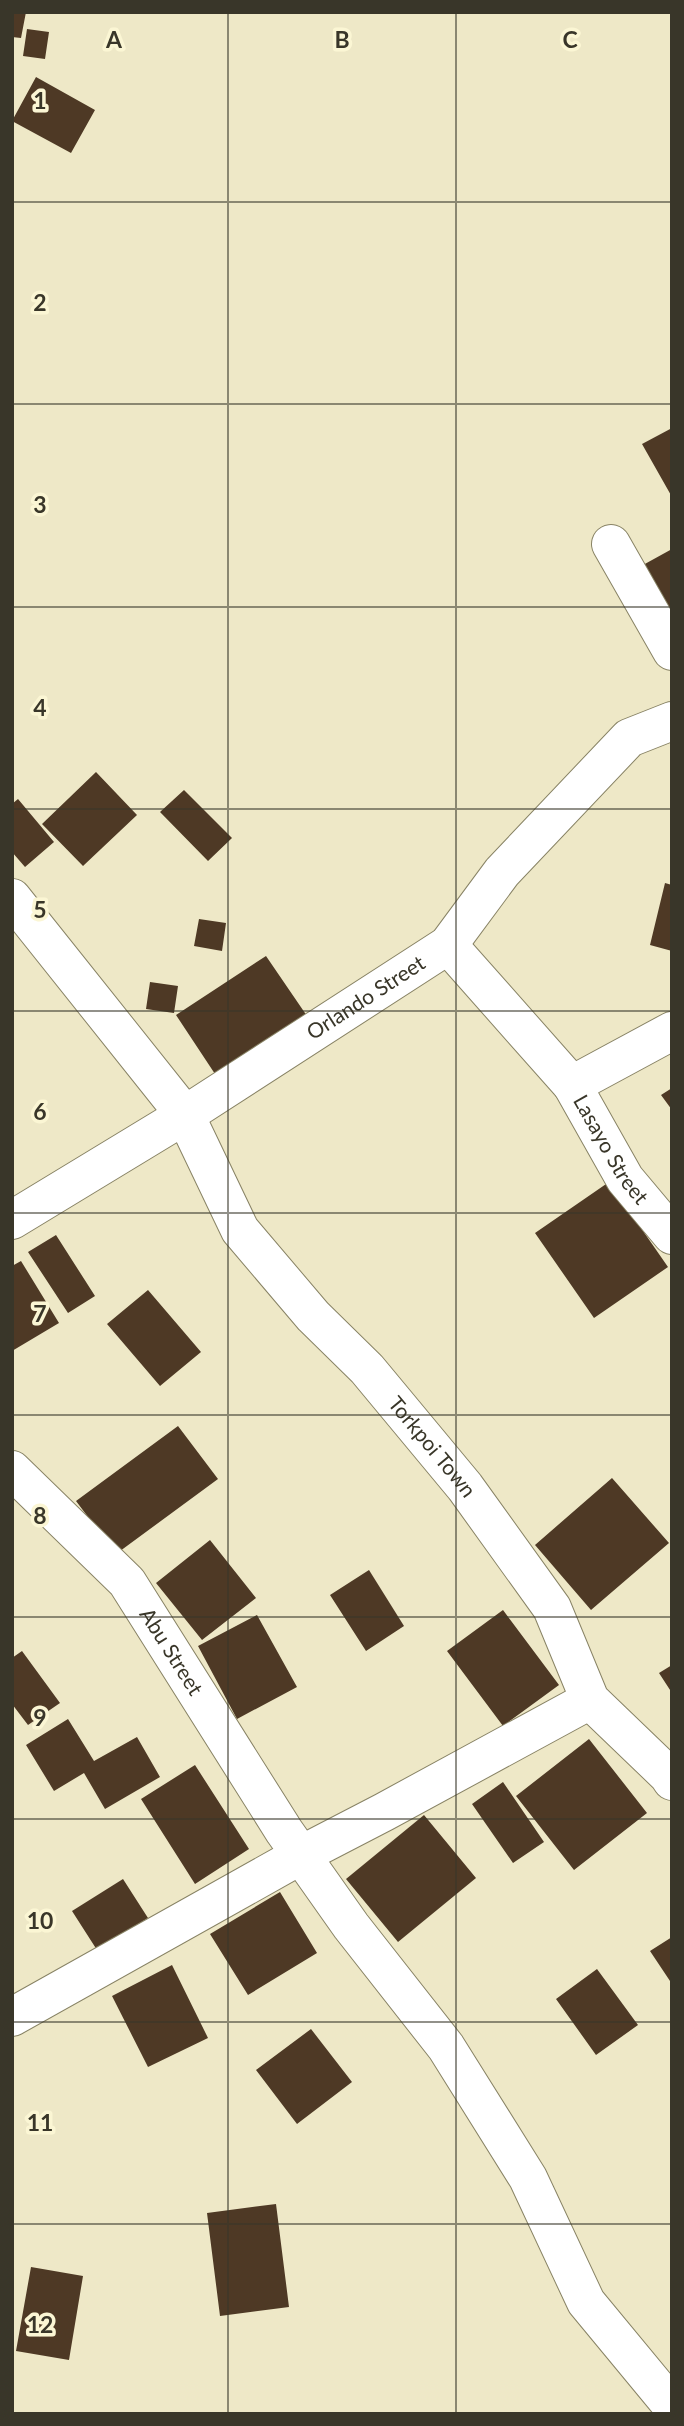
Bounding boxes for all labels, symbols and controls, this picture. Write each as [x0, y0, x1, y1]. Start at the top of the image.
text: A [105, 25, 123, 53]
text: B [334, 25, 350, 53]
text: C [562, 25, 578, 53]
text: 1 [33, 86, 47, 114]
text: 2 [33, 288, 47, 316]
text: 3 [33, 490, 47, 518]
text: 4 [33, 693, 47, 721]
text: 5 [33, 895, 47, 923]
street label: Orlando Street [301, 949, 429, 1044]
street label: Lasayo Street [569, 1090, 655, 1209]
text: 6 [33, 1097, 47, 1125]
text: 7 [33, 1299, 47, 1327]
street label: Torkpoi Town [384, 1391, 482, 1501]
text: 8 [33, 1501, 47, 1529]
street label: Abu Street [135, 1603, 209, 1700]
text: 9 [33, 1703, 47, 1731]
text: 10 [27, 1906, 53, 1934]
text: 11 [27, 2108, 53, 2136]
text: 12 [27, 2310, 53, 2338]

